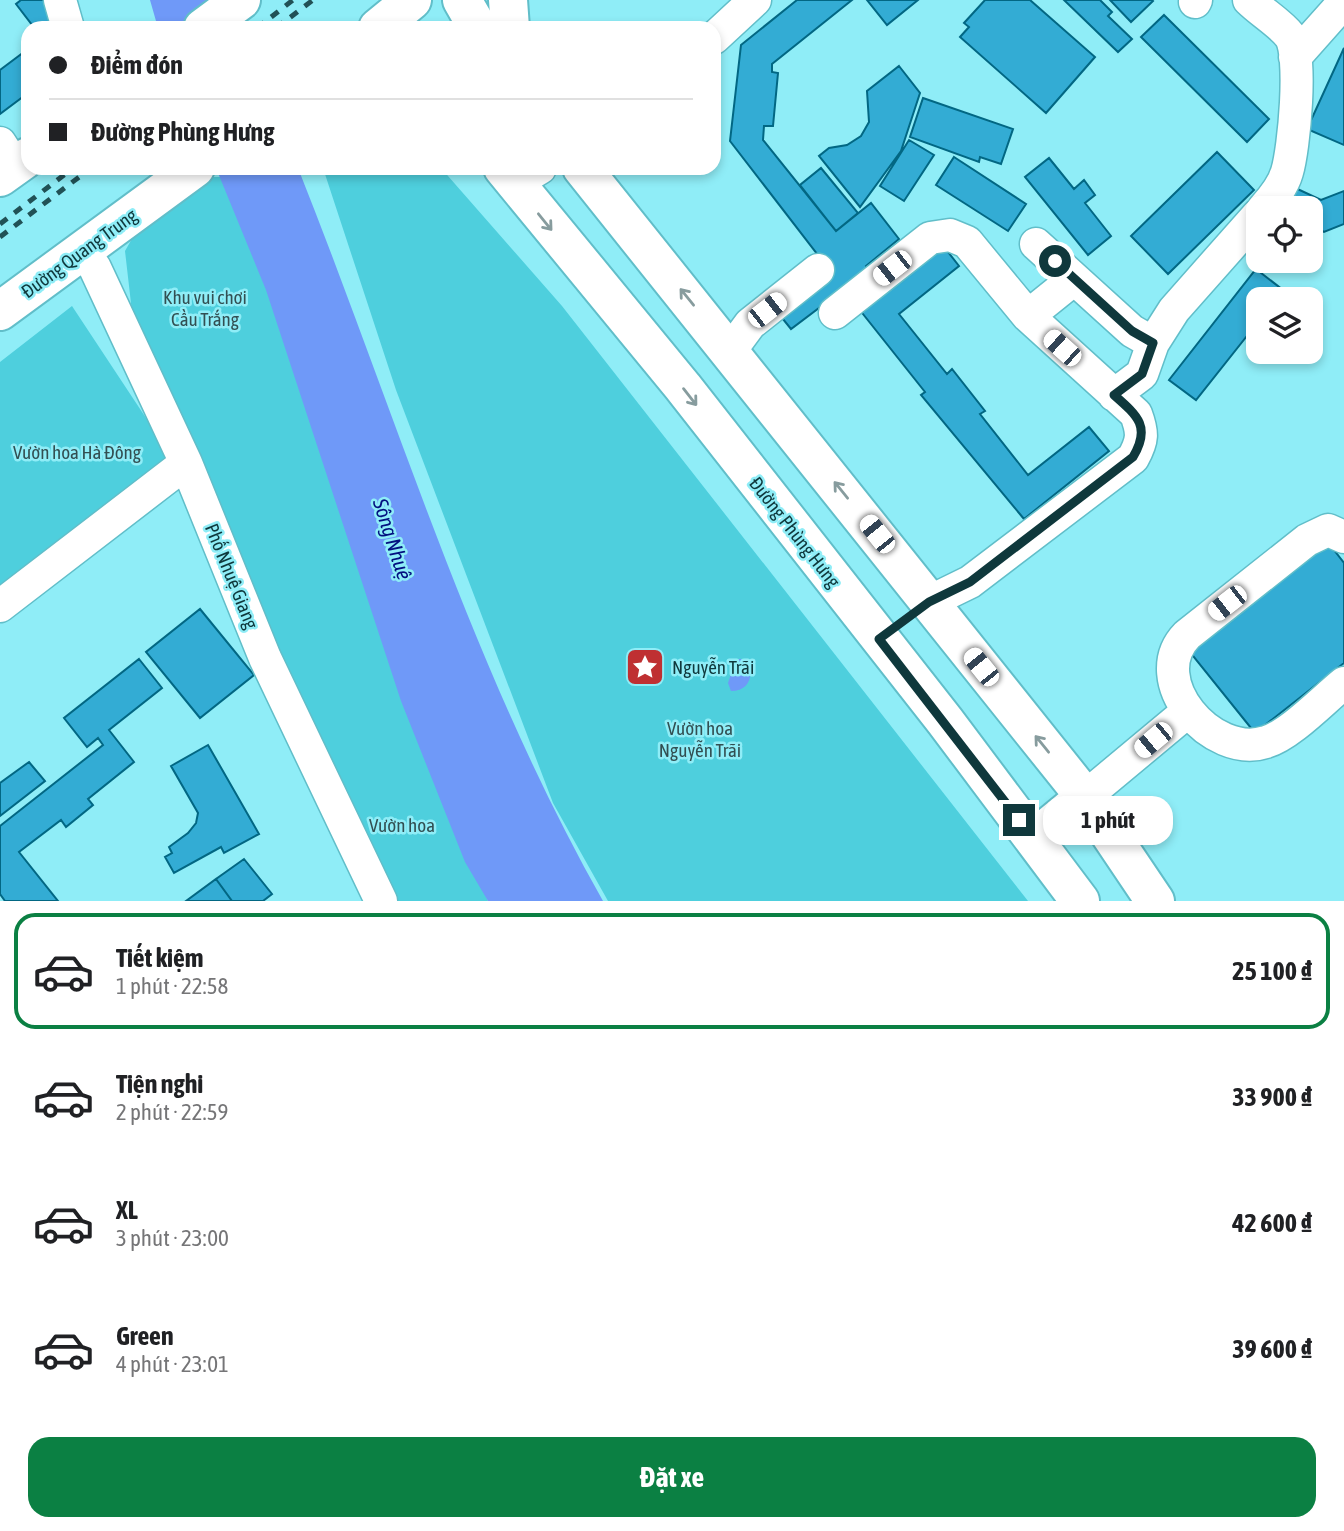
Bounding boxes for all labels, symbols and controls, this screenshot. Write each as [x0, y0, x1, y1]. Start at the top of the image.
text: Điểm đón [91, 50, 183, 80]
text: Đường Phùng Hưng [91, 117, 274, 147]
map controls [1246, 196, 1323, 364]
button: locate [1246, 196, 1323, 273]
street label: Đường Quang Trung [17, 203, 142, 302]
one-way arrow [538, 212, 553, 230]
route start [1039, 245, 1071, 277]
car [869, 247, 916, 289]
park label: Khu vui chơi Cầu Trắng [163, 286, 247, 330]
button: layers [1246, 287, 1323, 364]
one-way arrow [679, 289, 695, 307]
car [744, 289, 791, 331]
car [1040, 326, 1085, 370]
one-way arrow [683, 387, 698, 406]
park label: Vườn hoa Hà Đông [13, 441, 142, 463]
street label: Đường Phùng Hưng [745, 472, 845, 592]
one-way arrow [834, 481, 849, 499]
water label: Sông Nhuệ [368, 494, 417, 583]
car [856, 511, 899, 557]
street label: Phố Nhuệ Giang [201, 520, 263, 633]
car [1204, 582, 1251, 624]
car [960, 644, 1003, 690]
place icon: Nguyễn Trãi [624, 646, 666, 688]
place label: Nguyễn Trãi [672, 656, 754, 678]
park label: Vườn hoa Nguyễn Trãi [659, 717, 741, 761]
car [1131, 718, 1176, 762]
one-way arrow [1035, 735, 1050, 753]
callout: 1 phút [1044, 796, 1173, 844]
route end [1003, 804, 1035, 836]
text: 1 phút [1081, 807, 1135, 833]
park label: Vườn hoa [369, 814, 435, 836]
icon: car [32, 940, 95, 1003]
text: Tiết kiệm [116, 943, 204, 973]
text: 25 100 ₫ [1232, 956, 1312, 986]
text: 1 phút · 22:58 [116, 973, 228, 999]
icon: car [32, 1066, 95, 1129]
text: Tiện nghi [116, 1069, 203, 1099]
text: 33 900 ₫ [1232, 1082, 1312, 1112]
text: 2 phút · 22:59 [116, 1099, 228, 1125]
icon: car [32, 1192, 95, 1255]
text: XL [116, 1195, 138, 1225]
text: 42 600 ₫ [1232, 1208, 1312, 1238]
text: 3 phút · 23:00 [116, 1225, 229, 1251]
icon: car [32, 1318, 95, 1381]
text: Green [116, 1321, 174, 1351]
text: 39 600 ₫ [1232, 1334, 1312, 1364]
text: 4 phút · 23:01 [116, 1351, 229, 1377]
button: Đặt xe [28, 1437, 1316, 1517]

